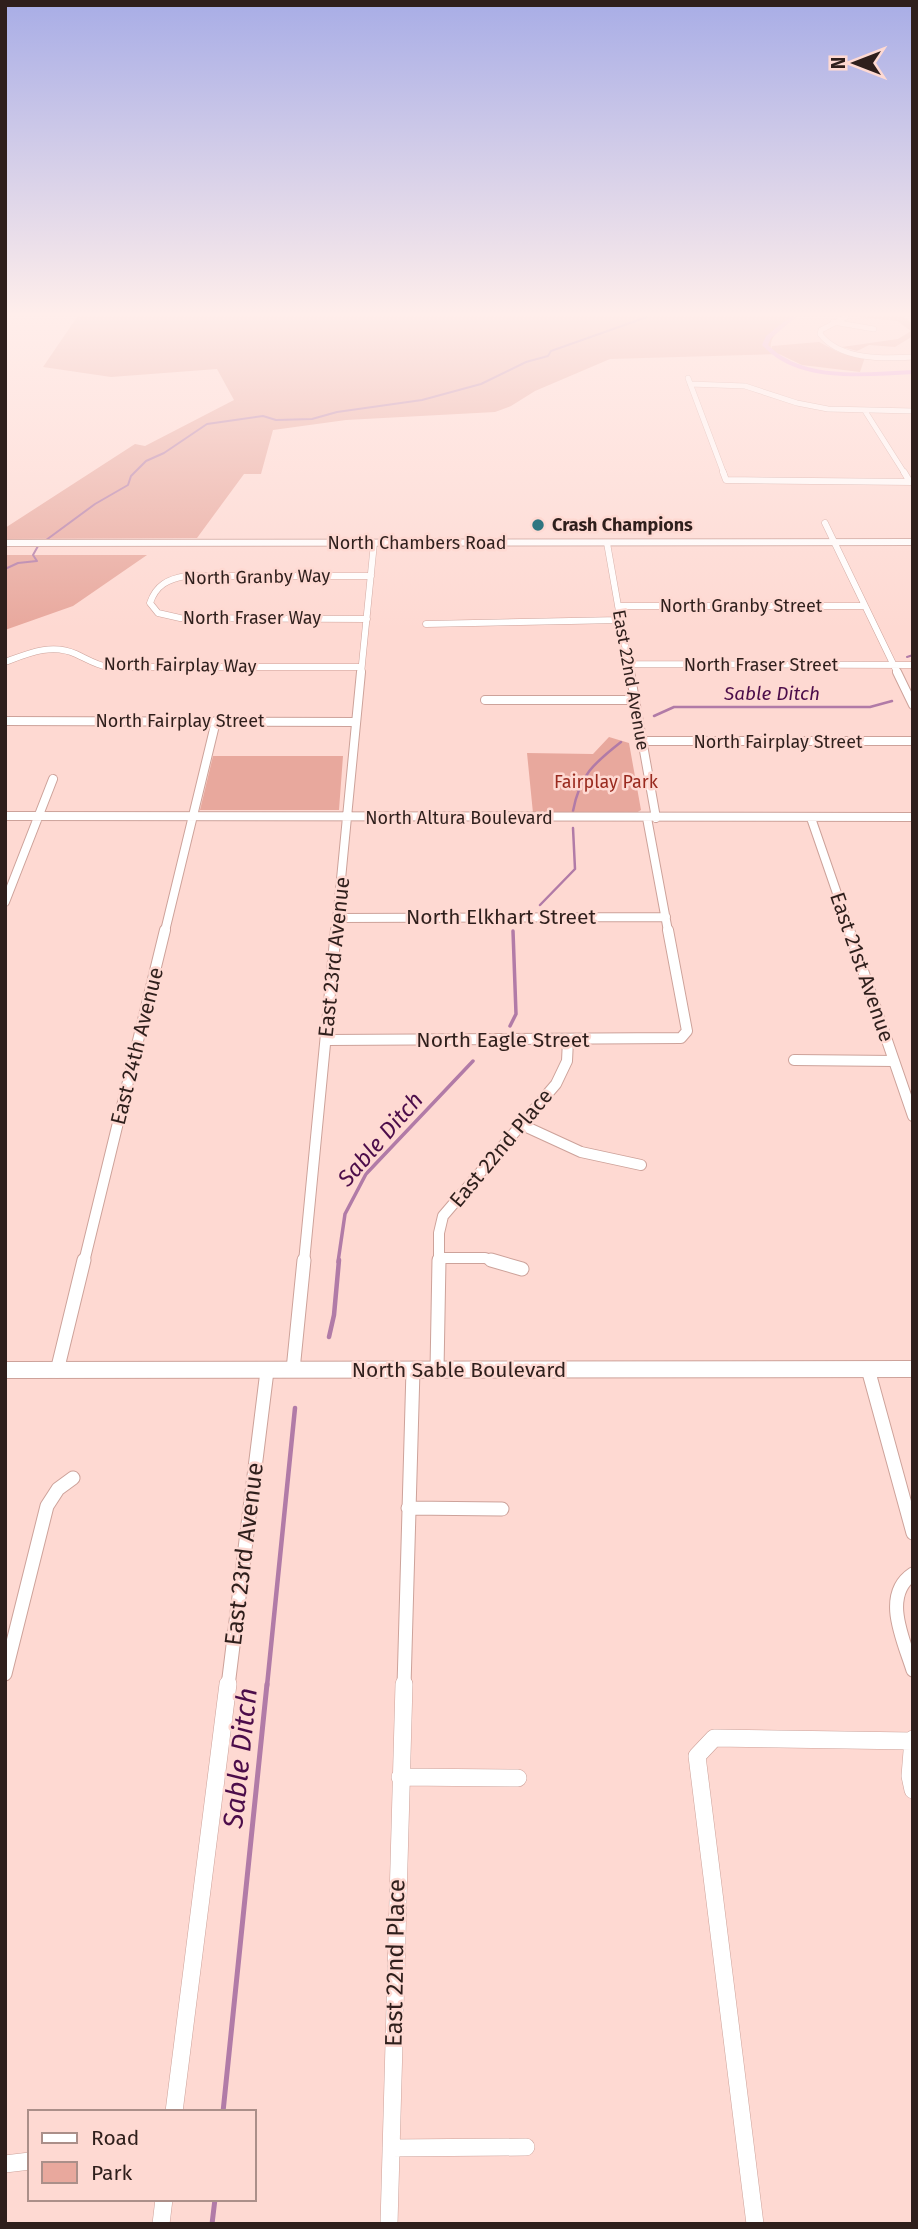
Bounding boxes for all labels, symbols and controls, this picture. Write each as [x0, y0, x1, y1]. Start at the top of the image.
north arrow [820, 28, 890, 98]
text: N [827, 57, 850, 69]
place label: Crash Champions [552, 514, 693, 536]
marker: Crash Champions [530, 517, 546, 533]
street label: North Chambers Road [327, 532, 507, 554]
street label: North Granby Way [184, 565, 331, 589]
street label: North Granby Street [660, 595, 823, 617]
street label: North Fraser Way [183, 607, 321, 629]
street label: East 22nd Avenue [608, 608, 654, 752]
street label: North Fairplay Way [103, 653, 257, 677]
street label: North Fraser Street [684, 654, 839, 676]
water label: Sable Ditch [723, 682, 820, 705]
street label: North Fairplay Street [95, 710, 265, 732]
street label: North Fairplay Street [693, 731, 863, 753]
park label: Fairplay Park [554, 771, 659, 793]
street label: North Altura Boulevard [365, 807, 553, 829]
street label: East 23rd Avenue [313, 875, 355, 1039]
street label: East 21st Avenue [824, 889, 900, 1045]
street label: North Elkhart Street [406, 904, 596, 930]
street label: East 24th Avenue [105, 965, 169, 1127]
street label: North Eagle Street [416, 1027, 590, 1053]
street label: East 22nd Place [444, 1083, 558, 1213]
water label: Sable Ditch [331, 1086, 429, 1193]
street label: North Sable Boulevard [352, 1357, 566, 1383]
street label: East 23rd Avenue [219, 1461, 269, 1647]
water label: Sable Ditch [216, 1686, 264, 1831]
street label: East 22nd Place [380, 1879, 410, 2047]
legend [28, 2110, 256, 2201]
text: Road [91, 2125, 139, 2151]
text: Park [91, 2160, 133, 2186]

